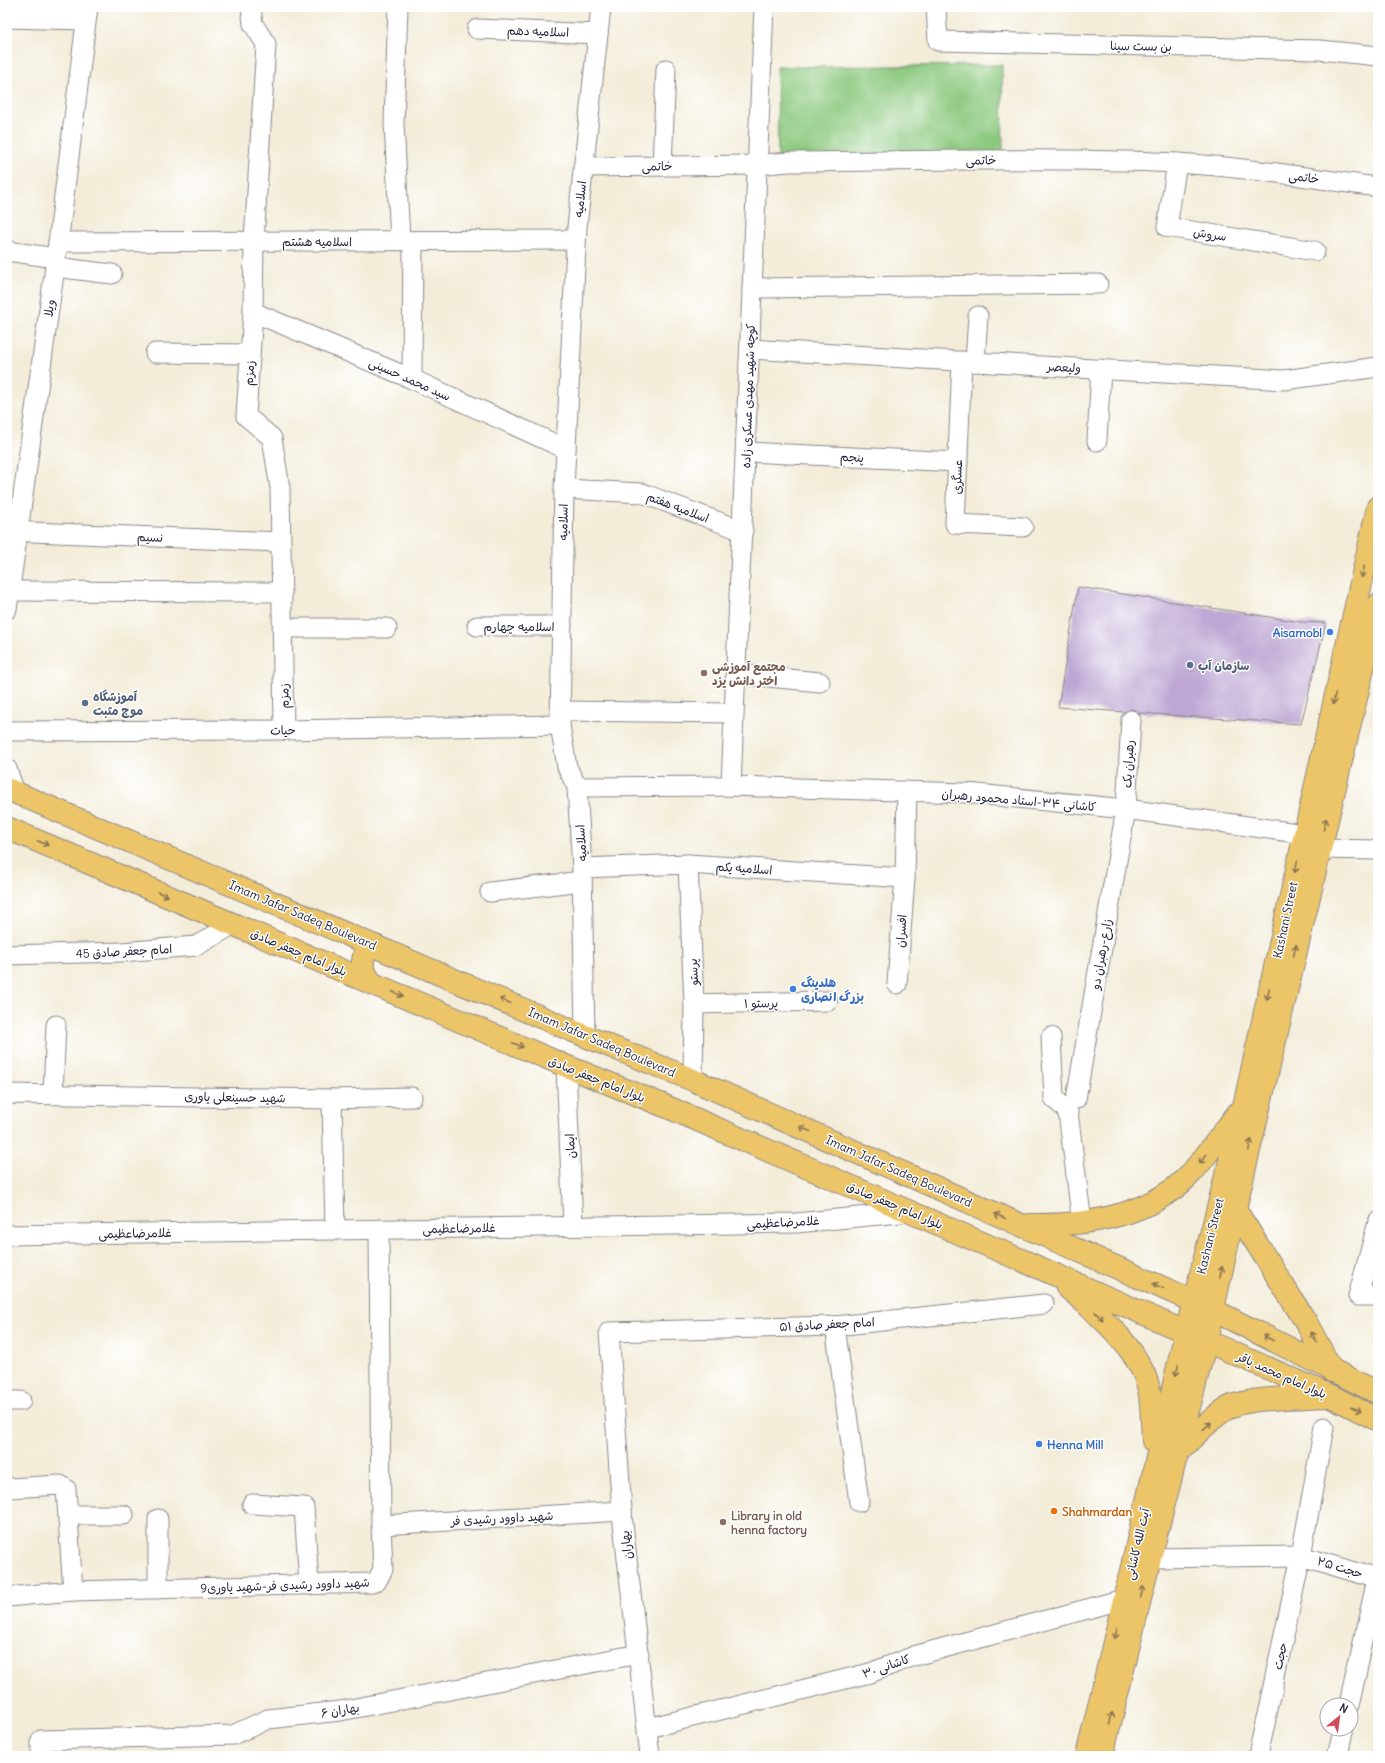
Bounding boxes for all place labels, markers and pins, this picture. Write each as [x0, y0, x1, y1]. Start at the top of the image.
place label: Aisamobl [1273, 625, 1322, 640]
marker: Aisamobl [1325, 627, 1335, 637]
place label: سازمان آب [1198, 658, 1249, 673]
place label: مجتمع آموزشی اختر دانش یزد [712, 659, 786, 688]
marker: سازمان آب [1185, 660, 1195, 670]
marker: مجتمع آموزشی اختر دانش یزد [699, 668, 709, 678]
place label: آموزشگاه موج مثبت [93, 689, 143, 719]
marker: آموزشگاه موج مثبت [80, 698, 90, 708]
place label: هلدینگ بزرگ انصاری [801, 975, 864, 1004]
marker: هلدینگ بزرگ انصاری [788, 984, 798, 994]
place label: Henna Mill [1047, 1437, 1104, 1452]
marker: Henna Mill [1034, 1439, 1044, 1449]
place label: Shahmardan [1062, 1504, 1132, 1519]
marker: Shahmardan [1049, 1506, 1059, 1516]
place label: Library in old henna factory [731, 1508, 807, 1538]
marker: Library in old henna factory [718, 1517, 728, 1527]

